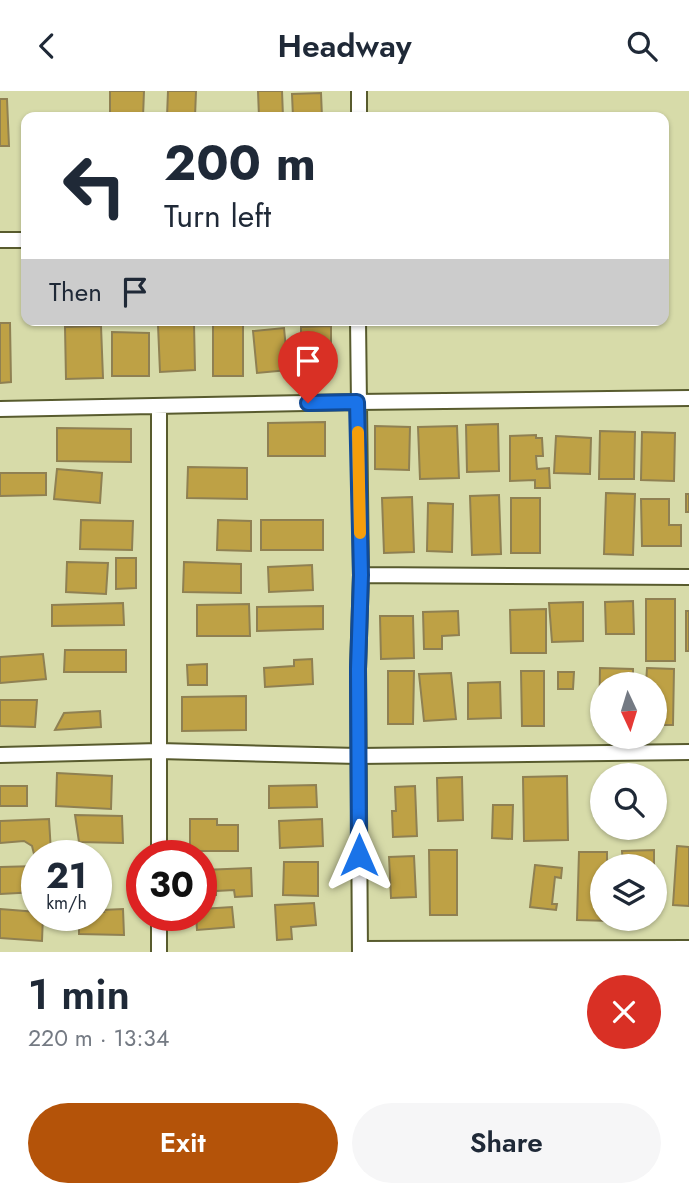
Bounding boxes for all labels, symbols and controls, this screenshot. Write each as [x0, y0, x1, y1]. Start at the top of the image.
text: Headway [277, 23, 412, 69]
icon: back [28, 27, 66, 65]
icon: search [623, 27, 661, 65]
text: 200 m [164, 128, 316, 198]
icon: left [49, 140, 140, 231]
text: Turn left [164, 193, 271, 239]
text: Then [49, 273, 102, 311]
icon: arrive [116, 273, 154, 311]
pin [278, 331, 338, 403]
icon: arrive [289, 342, 327, 380]
north arrow [590, 672, 667, 749]
map controls [590, 672, 667, 931]
button: search [590, 763, 667, 840]
position arrow [322, 818, 396, 892]
speed limit sign: 30 [126, 840, 217, 931]
text: 21 [46, 851, 87, 901]
button: layers [590, 854, 667, 931]
text: km/h [46, 890, 87, 916]
text: 1 min [28, 964, 130, 1025]
button: close [587, 975, 661, 1049]
text: 220 m · 13:34 [28, 1021, 169, 1055]
button: Exit [28, 1103, 338, 1183]
button: Share [352, 1103, 661, 1183]

